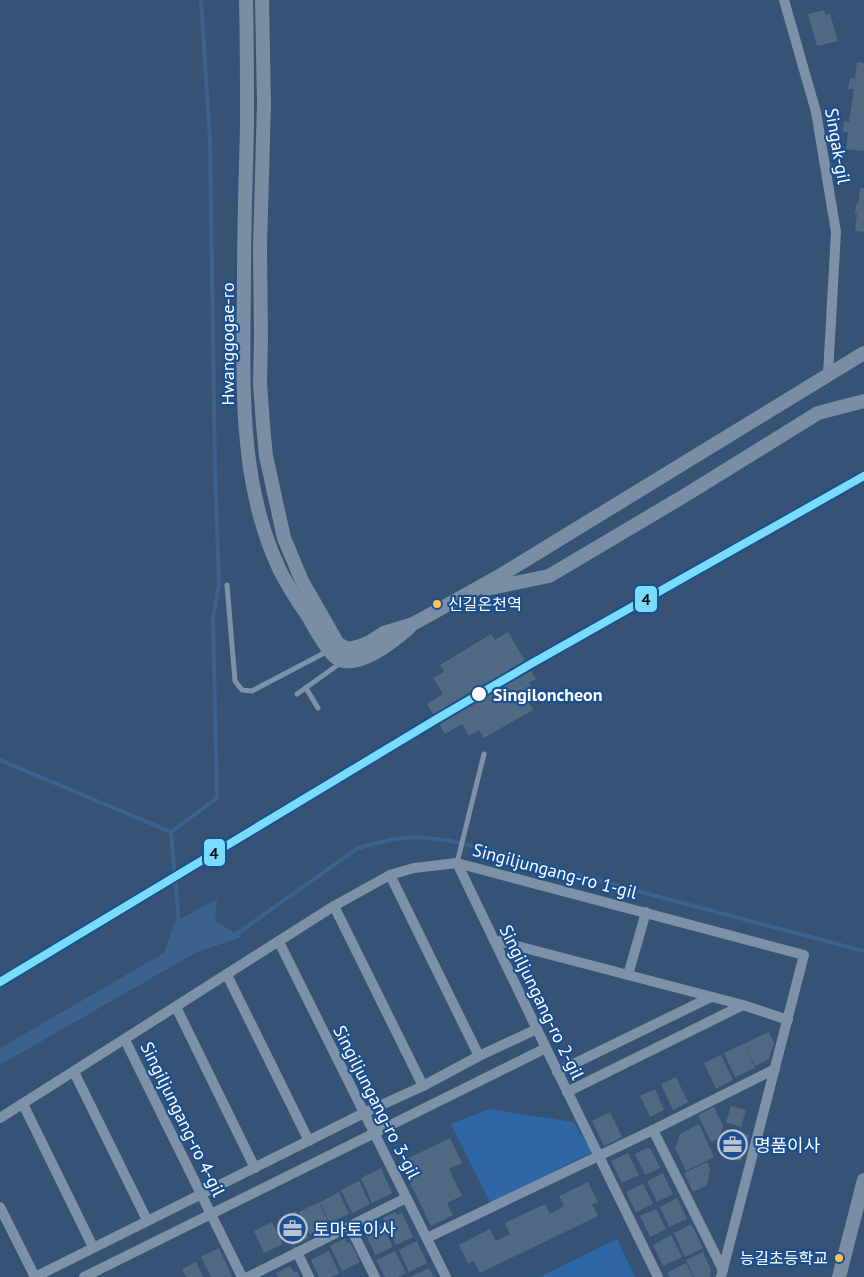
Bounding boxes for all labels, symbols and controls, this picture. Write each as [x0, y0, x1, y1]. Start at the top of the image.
street label: Singak-gil [820, 106, 856, 187]
street label: Hwanggogae-ro [216, 282, 239, 406]
line badge: 4 [634, 585, 658, 613]
text: 4 [641, 589, 651, 609]
place label: 신길온천역 [448, 594, 522, 614]
marker: 신길온천역 [431, 598, 443, 610]
place label: Singiloncheon [493, 683, 603, 706]
marker: Singiloncheon [470, 685, 488, 703]
line badge: 4 [203, 838, 226, 867]
street label: Singiljungang-ro 1-gil [470, 838, 641, 904]
text: 4 [209, 843, 219, 863]
street label: Singiljungang-ro 2-gil [495, 921, 590, 1084]
street label: Singiljungang-ro 3-gil [328, 1021, 426, 1183]
street label: Singiljungang-ro 4-gil [136, 1038, 231, 1201]
office icon: 명품이사 [717, 1129, 749, 1161]
place label: 명품이사 [754, 1134, 821, 1157]
office icon: 토마토이사 [276, 1213, 308, 1245]
place label: 토마토이사 [313, 1218, 396, 1241]
place label: 능길초등학교 [740, 1248, 828, 1268]
marker: 능길초등학교 [833, 1252, 845, 1264]

